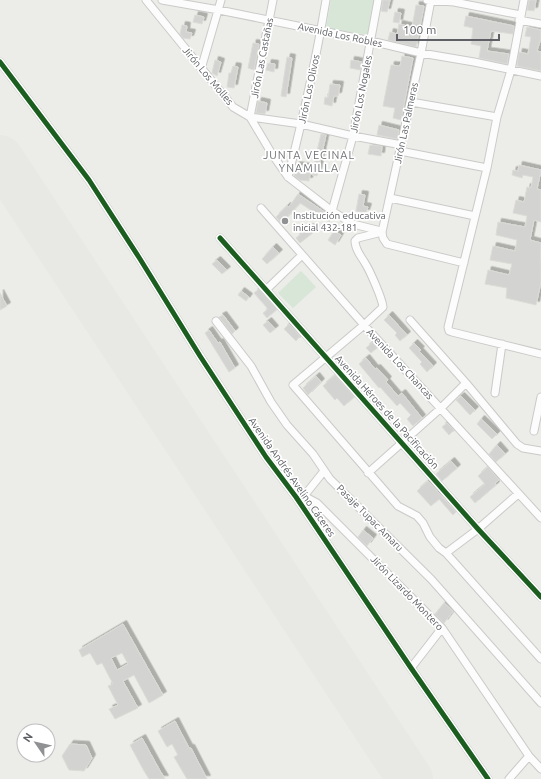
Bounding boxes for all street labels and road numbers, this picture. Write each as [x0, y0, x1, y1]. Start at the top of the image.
street label: Jirón Las Castañas [249, 17, 275, 99]
street label: Avenida Los Robles [297, 21, 383, 49]
street label: Jirón Los Molles [181, 45, 235, 107]
street label: Jirón Los Olivos [296, 53, 322, 125]
street label: Jirón Los Nogales [348, 54, 374, 134]
street label: Jirón Las Palmeras [392, 81, 420, 165]
street label: Avenida Los Chancas [364, 326, 436, 402]
street label: Avenida Héroes de la Pacificación [333, 353, 441, 471]
street label: Avenida Andrés Avelino Cáceres [247, 415, 337, 539]
street label: Pasaje Tupac Amaru [334, 482, 406, 554]
street label: Jirón Lizardo Montero [369, 553, 446, 633]

